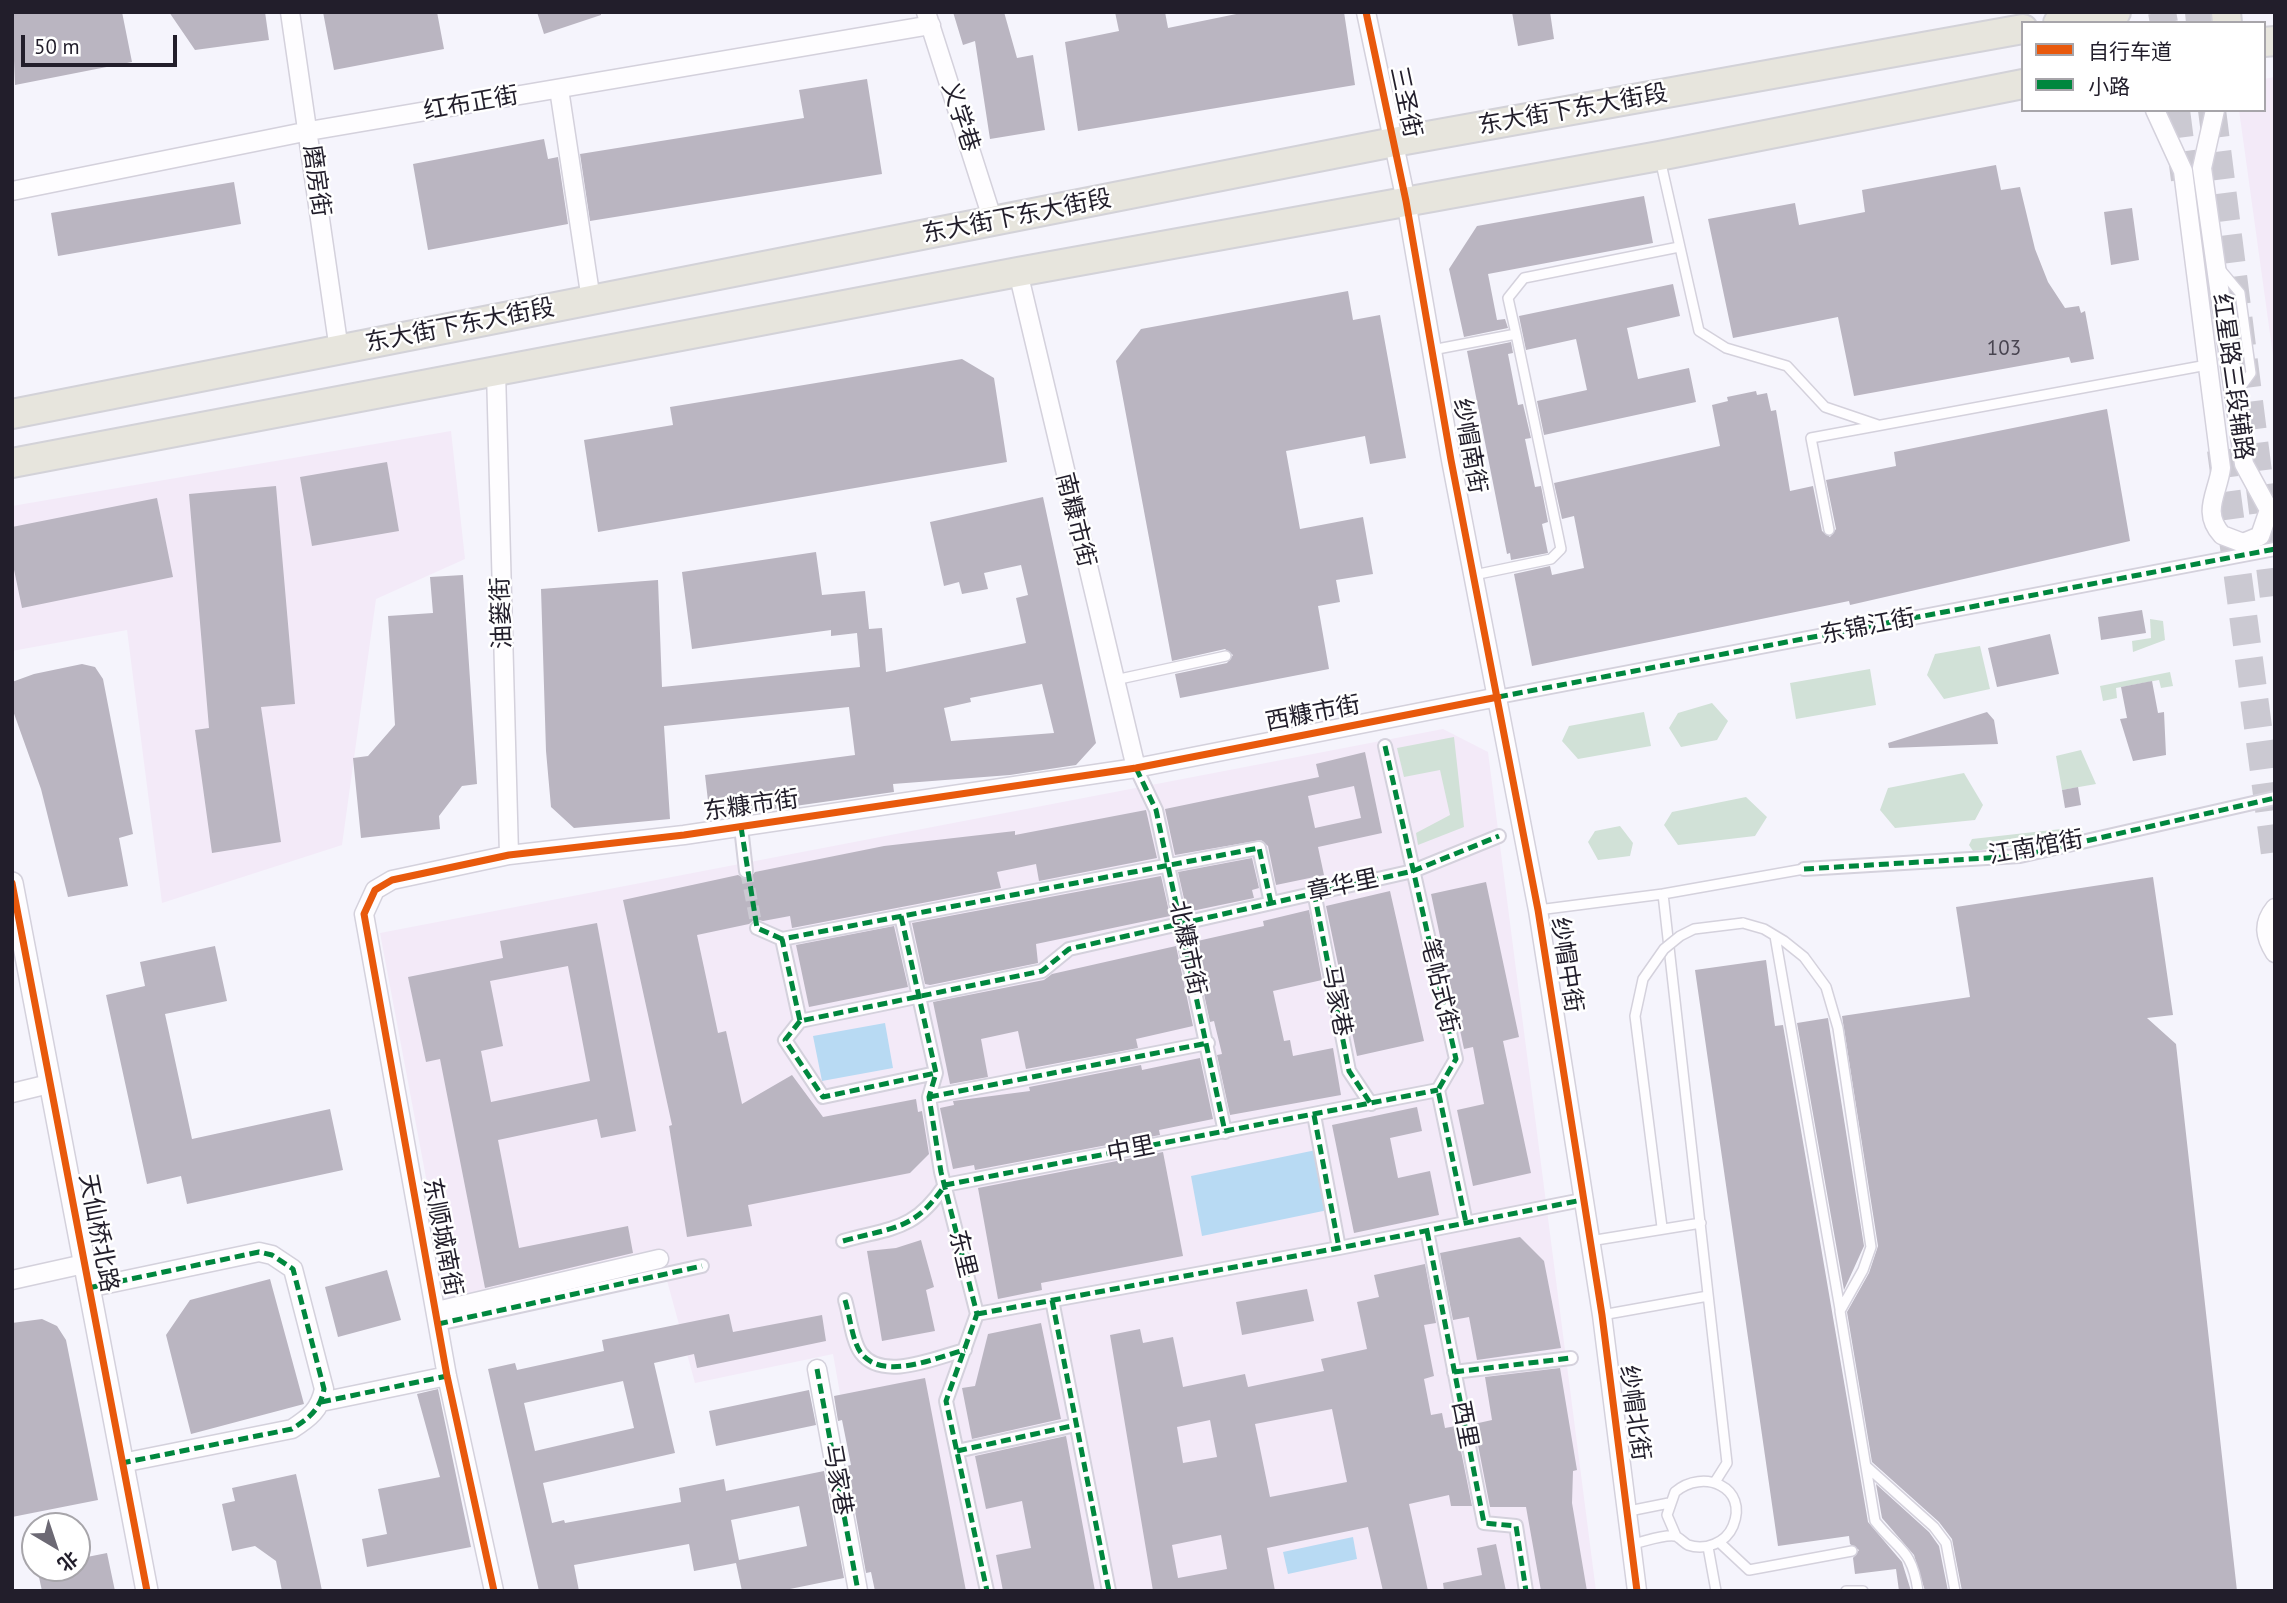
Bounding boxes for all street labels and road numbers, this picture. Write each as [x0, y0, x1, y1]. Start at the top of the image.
street label: 三圣街 [1383, 64, 1427, 140]
street label: 义学巷 [935, 78, 985, 156]
street label: 东大街下东大街段 [1476, 79, 1670, 141]
street label: 红布正街 [421, 81, 521, 127]
street label: 磨房街 [297, 143, 335, 219]
street label: 东大街下东大街段 [920, 185, 1114, 249]
street label: 红星路三段辅路 [2206, 292, 2258, 462]
street label: 东大街下东大街段 [363, 294, 557, 358]
street label: 纱帽南街 [1446, 396, 1492, 496]
street label: 南糠市街 [1049, 470, 1101, 570]
street label: 油篓街 [486, 577, 518, 649]
street label: 东锦江街 [1818, 604, 1918, 650]
street label: 西糠市街 [1263, 691, 1363, 737]
street label: 东糠市街 [701, 785, 801, 827]
street label: 江南馆街 [1986, 825, 2086, 871]
street label: 章华里 [1305, 864, 1381, 908]
street label: 北糠市街 [1163, 898, 1211, 998]
street label: 纱帽中街 [1544, 915, 1588, 1015]
street label: 笔帖式街 [1414, 936, 1464, 1036]
street label: 马家巷 [1315, 963, 1357, 1039]
street label: 中里 [1105, 1131, 1157, 1169]
street label: 天仙桥北路 [72, 1171, 124, 1295]
street label: 东顺城南街 [416, 1175, 468, 1299]
street label: 东里 [942, 1227, 982, 1281]
street label: 纱帽北街 [1613, 1363, 1655, 1463]
street label: 西里 [1445, 1399, 1483, 1451]
street label: 马家巷 [817, 1442, 857, 1518]

